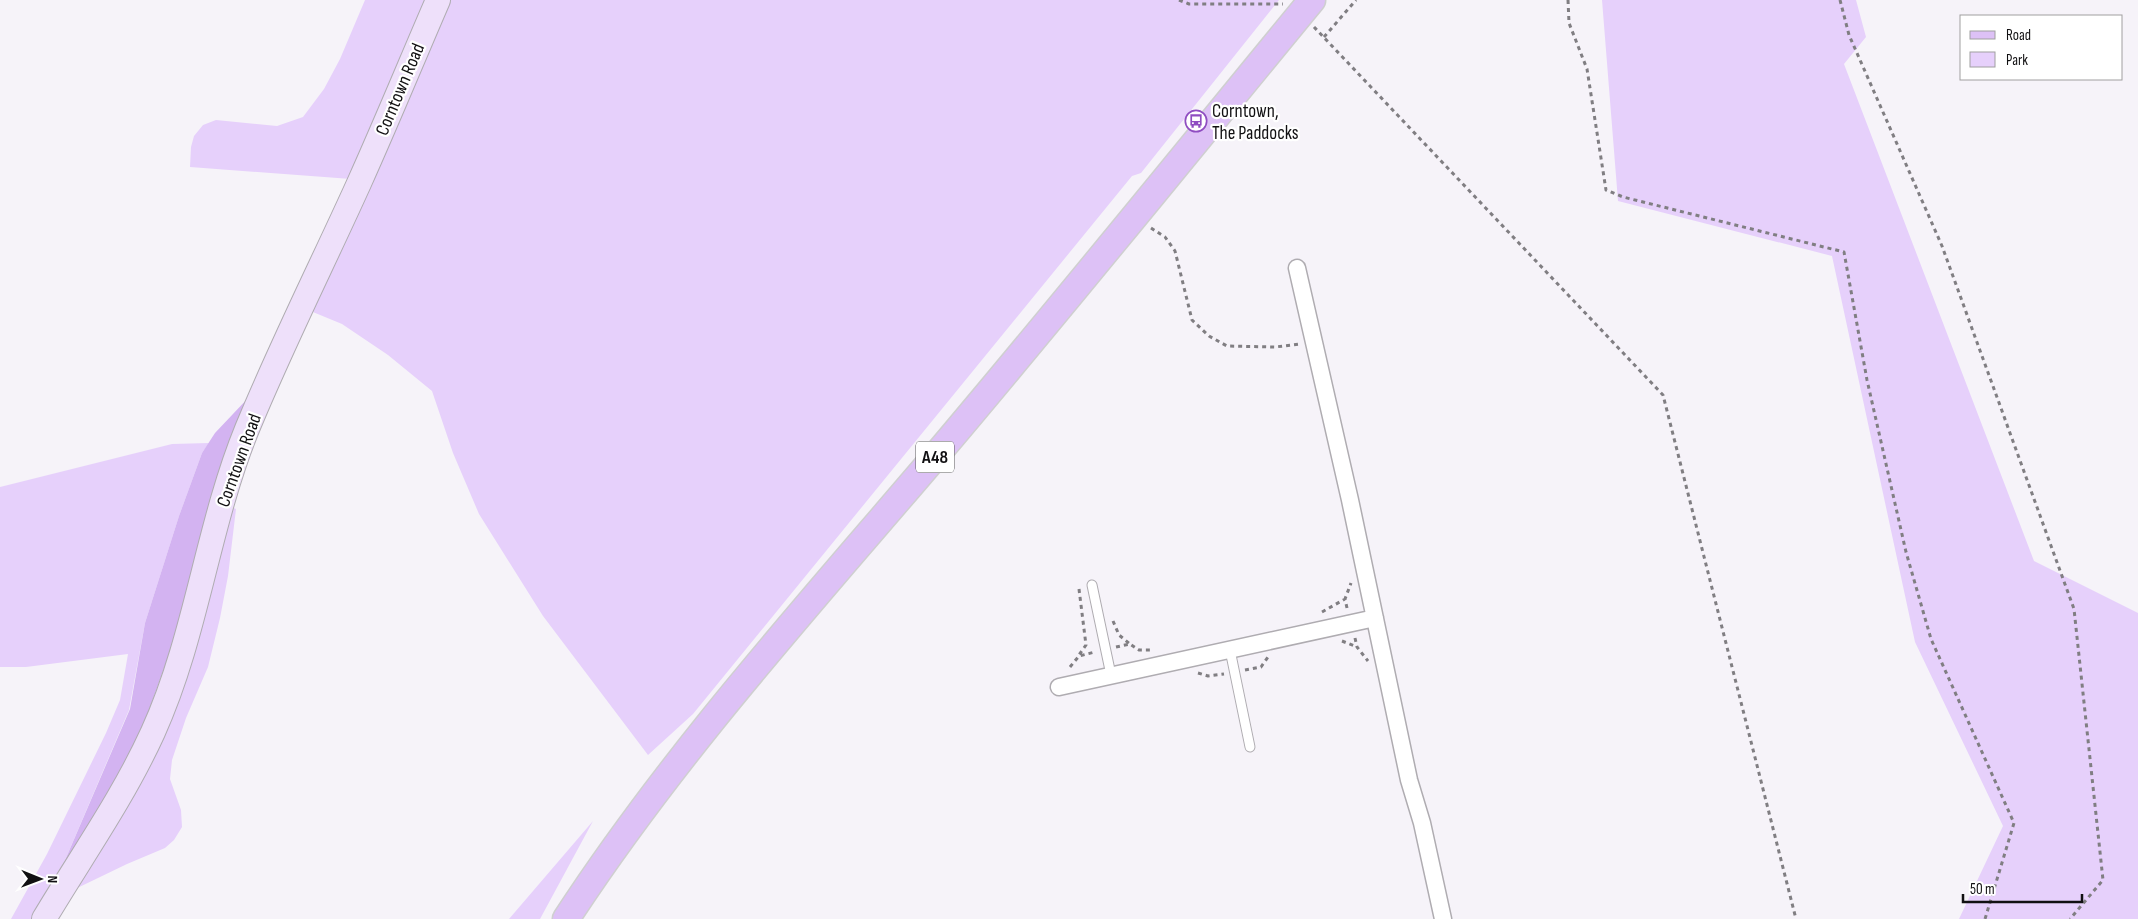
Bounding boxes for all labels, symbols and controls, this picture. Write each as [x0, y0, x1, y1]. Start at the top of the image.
legend [1960, 15, 2123, 80]
text: Road [2006, 26, 2031, 45]
street label: Corntown Road [371, 40, 430, 139]
text: Park [2006, 51, 2028, 70]
place label: Corntown, The Paddocks [1212, 100, 1299, 145]
bus stop icon: Corntown, The Paddocks [1184, 109, 1208, 133]
street label: Corntown Road [212, 411, 267, 510]
road number: A48 [916, 442, 954, 472]
north arrow [15, 854, 65, 904]
scale bar [1963, 872, 2082, 904]
text: N [44, 875, 61, 883]
text: 50 m [1970, 880, 1995, 899]

